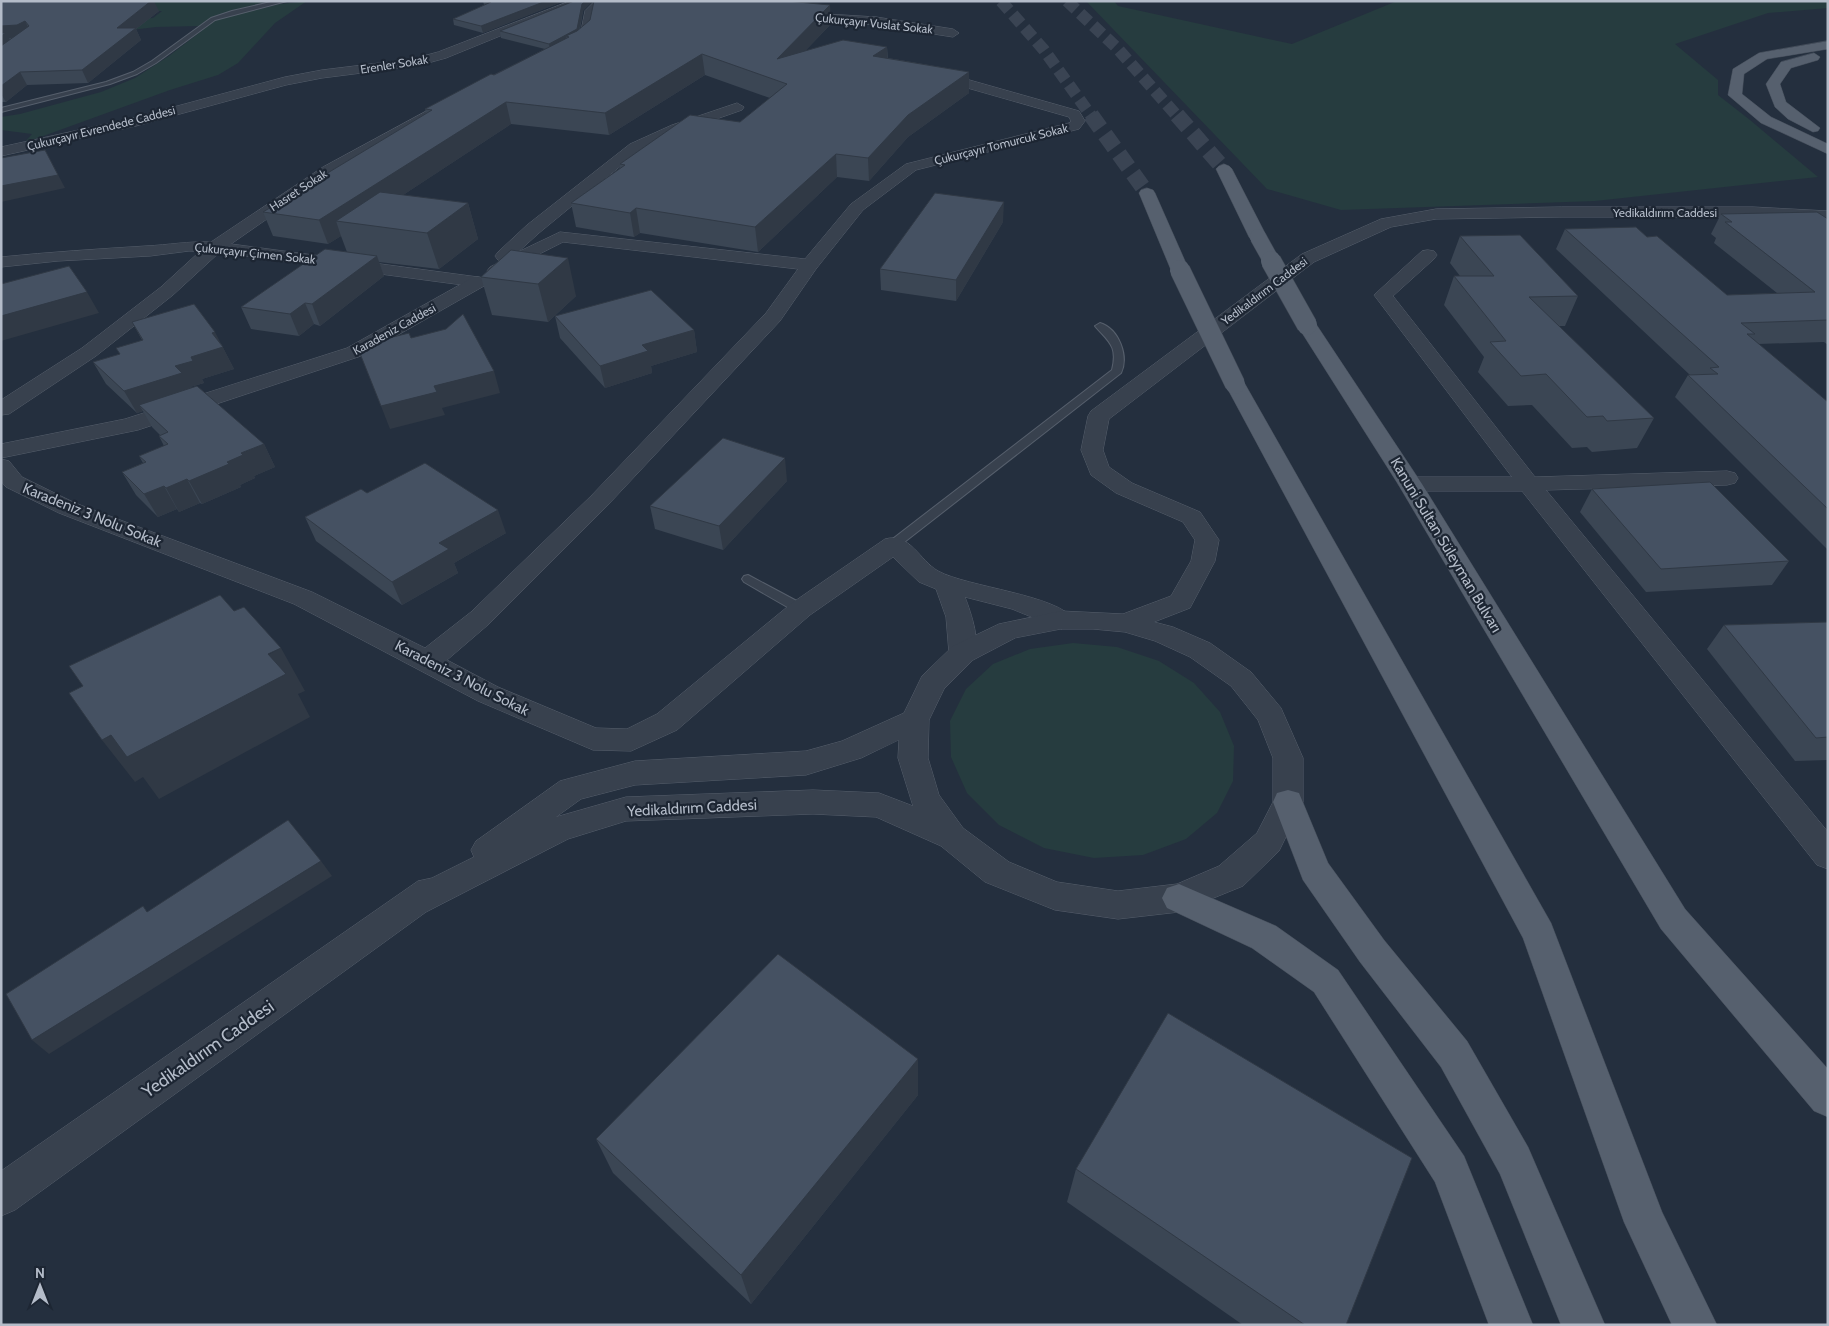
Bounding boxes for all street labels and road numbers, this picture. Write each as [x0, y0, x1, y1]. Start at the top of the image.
street label: Çukurçayır Vuslat Sokak [814, 9, 934, 37]
street label: Erenler Sokak [359, 51, 430, 77]
street label: Çukurçayır Evrendede Caddesi [25, 102, 177, 154]
street label: Çukurçayır Tomurcuk Sokak [933, 120, 1070, 168]
street label: Hasret Sokak [266, 165, 330, 214]
street label: Yedikaldırım Caddesi [1612, 205, 1717, 220]
street label: Çukurçayır Çimen Sokak [194, 239, 317, 267]
street label: Yedikaldırım Caddesi [1217, 254, 1310, 329]
street label: Karadeniz Caddesi [350, 300, 438, 358]
street label: Kanuni Sultan Süleyman Bulvarı [1387, 454, 1505, 636]
street label: Karadeniz 3 Nolu Sokak [20, 479, 164, 551]
street label: Karadeniz 3 Nolu Sokak [392, 636, 532, 720]
street label: Yedikaldırım Caddesi [626, 796, 757, 820]
street label: Yedikaldırım Caddesi [137, 995, 278, 1103]

